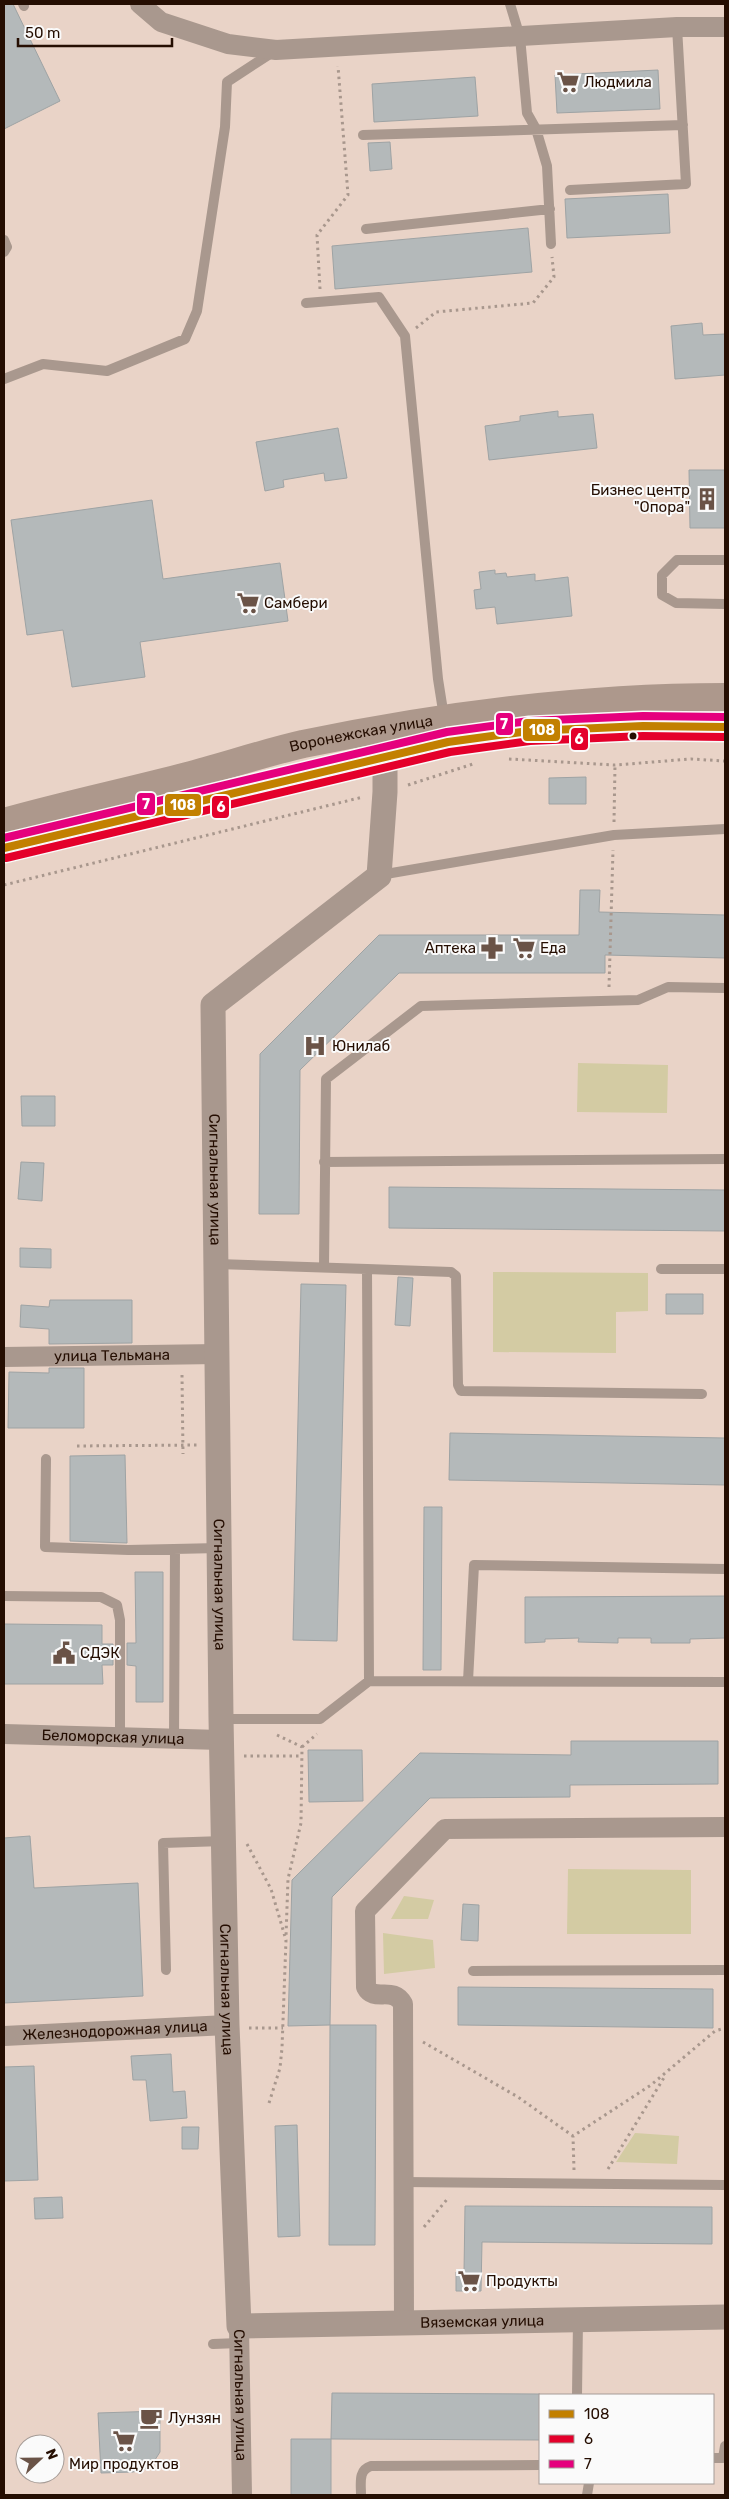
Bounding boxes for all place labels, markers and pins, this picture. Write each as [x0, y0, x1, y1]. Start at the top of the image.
supermarket icon: Людмила [555, 69, 581, 95]
place label: Людмила [584, 73, 652, 91]
place label: Бизнес центр "Опора" [591, 481, 690, 516]
building icon: Бизнес центр "Опора" [694, 486, 720, 512]
supermarket icon: Самбери [235, 590, 261, 616]
place label: Самбери [264, 594, 328, 612]
unlabelled marker [628, 731, 638, 741]
pharmacy icon: Аптека [479, 935, 505, 961]
supermarket icon: Еда [511, 935, 537, 961]
place label: Аптека [425, 939, 476, 957]
place label: Еда [540, 939, 566, 957]
hospital icon: Юнилаб [302, 1033, 328, 1059]
place label: Юнилаб [332, 1037, 390, 1055]
public building icon: СДЭК [51, 1640, 77, 1666]
place label: СДЭК [80, 1644, 120, 1662]
supermarket icon: Продукты [456, 2268, 482, 2294]
place label: Продукты [486, 2272, 558, 2290]
cafe icon: Лунзян [138, 2405, 164, 2431]
place label: Лунзян [168, 2409, 221, 2427]
supermarket icon: Мир продуктов [111, 2428, 137, 2454]
place label: Мир продуктов [69, 2455, 179, 2473]

